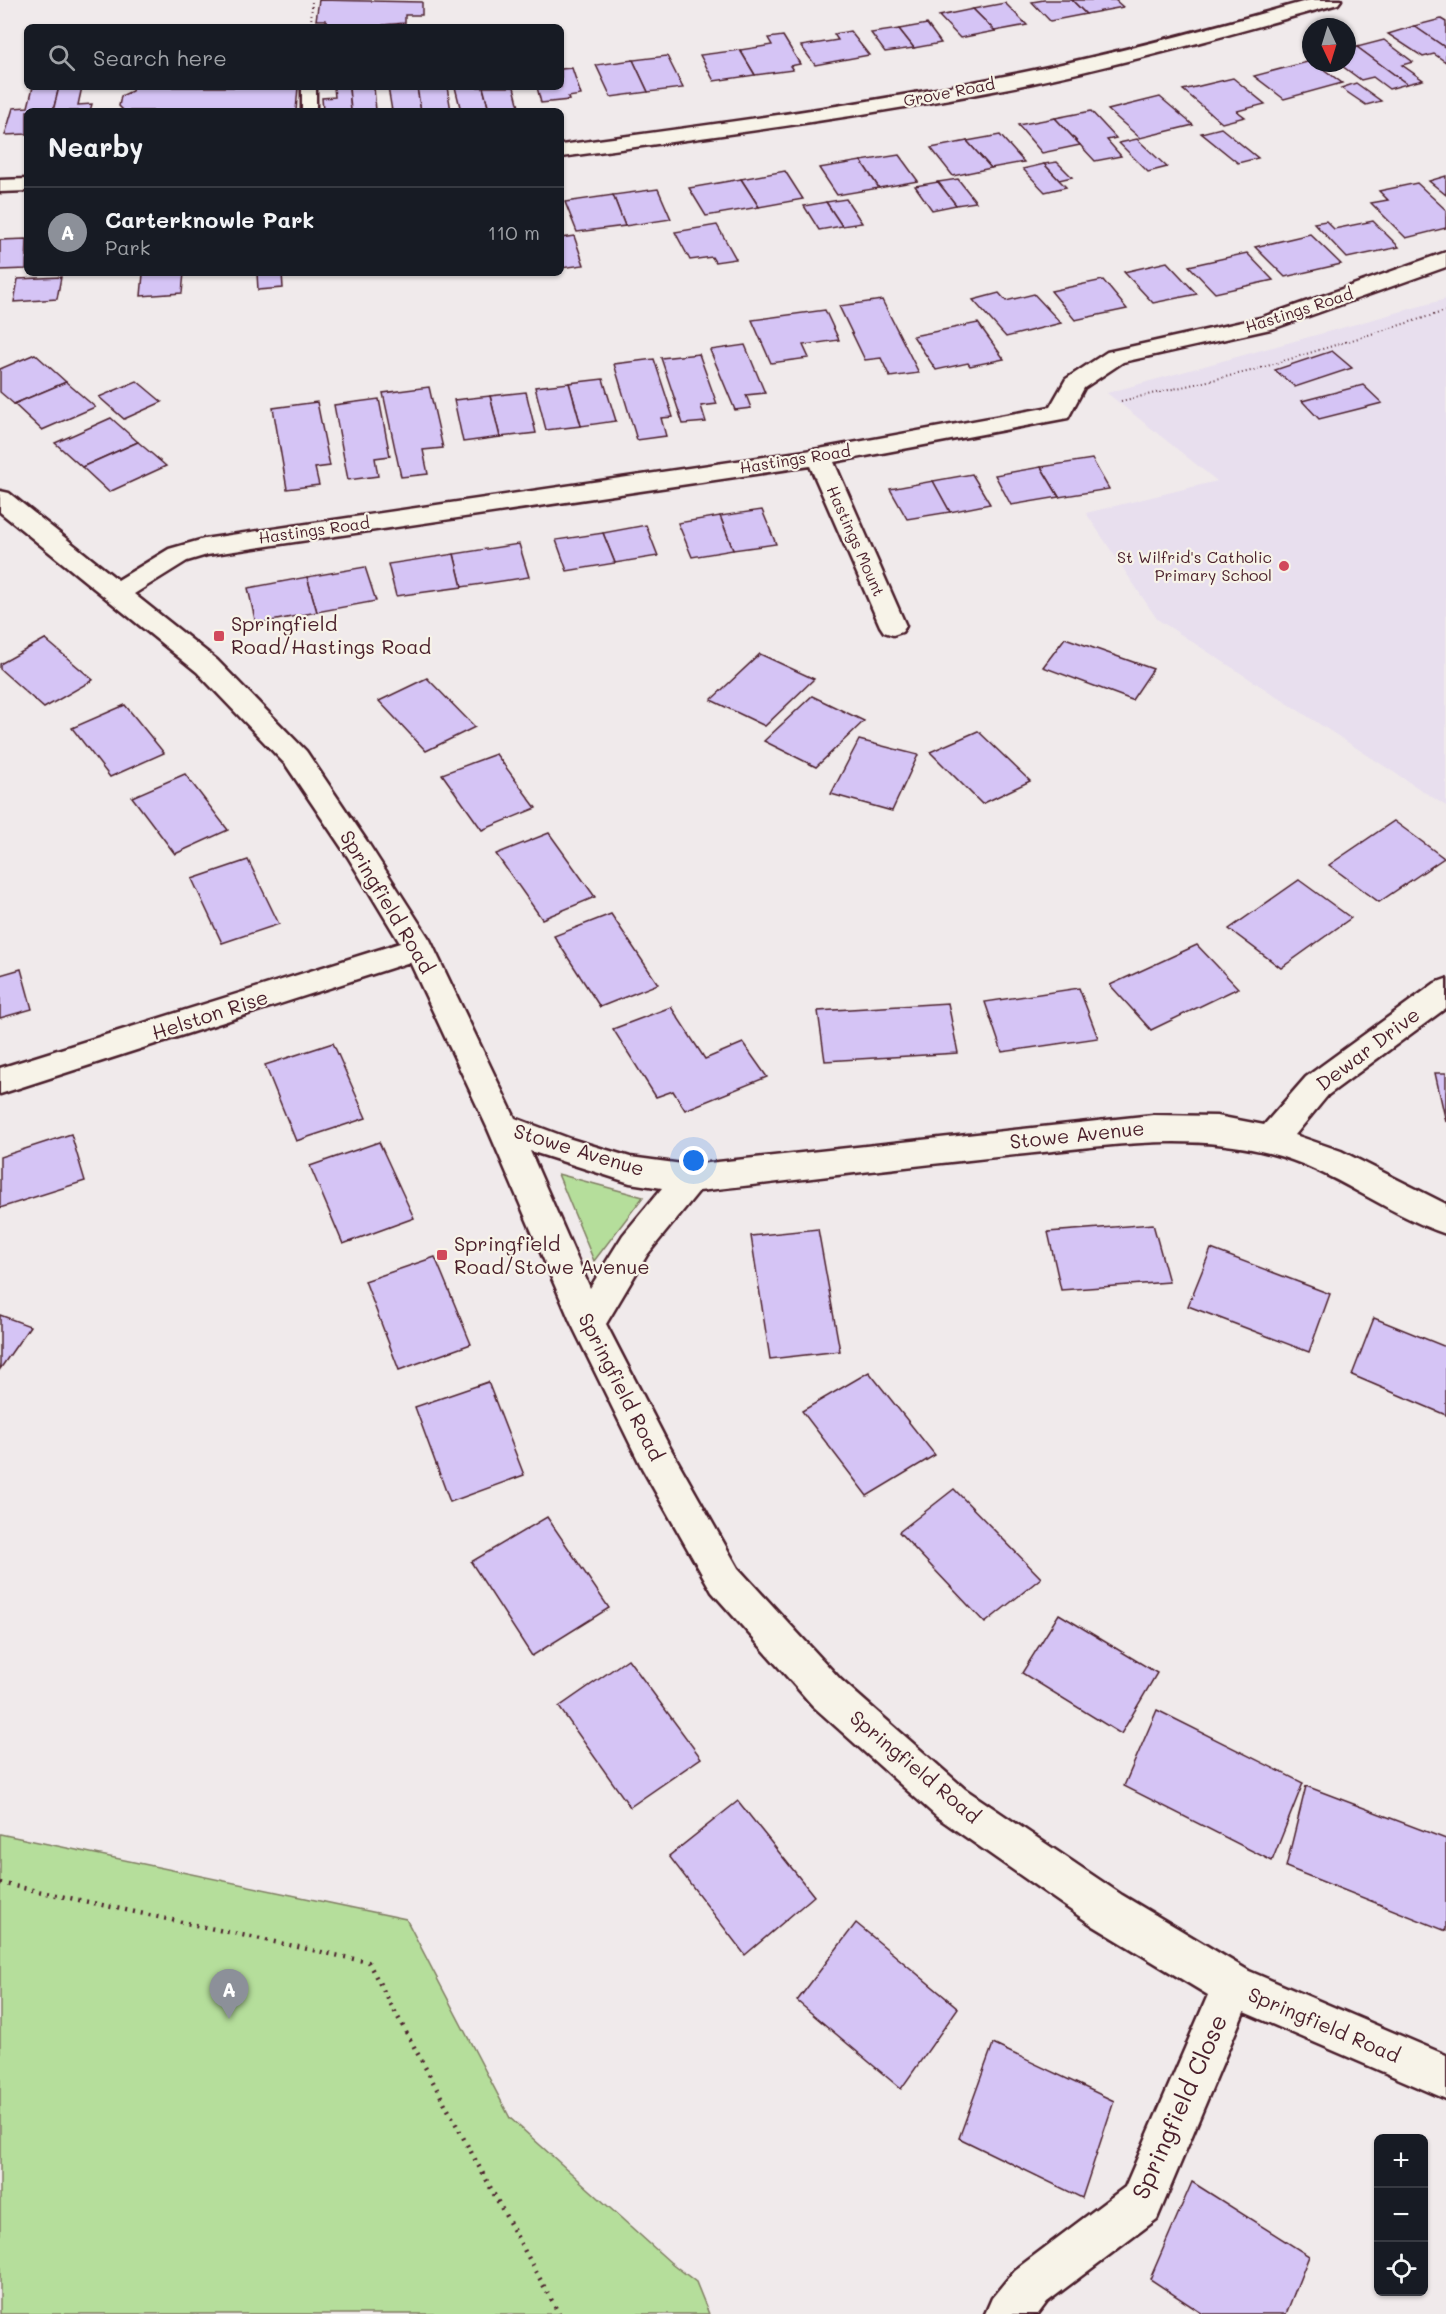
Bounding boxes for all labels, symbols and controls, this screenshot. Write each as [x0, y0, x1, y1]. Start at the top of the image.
north arrow [1302, 18, 1356, 72]
search box [24, 24, 564, 90]
icon: search [45, 41, 78, 74]
text: Search here [93, 43, 227, 72]
street label: Grove Road [901, 72, 996, 111]
text: Nearby [48, 130, 143, 164]
text: Carterknowle Park [105, 205, 314, 234]
text: A [61, 219, 74, 245]
text: 110 m [487, 219, 540, 245]
text: Park [105, 234, 150, 260]
street label: Hastings Road [1242, 282, 1355, 337]
street label: Hastings Road [738, 439, 852, 478]
street label: Hastings Mount [823, 482, 890, 599]
street label: Hastings Road [257, 511, 371, 548]
place label: St Wilfrid's Catholic Primary School [1117, 546, 1272, 585]
marker: St Wilfrid's Catholic Primary School [1277, 559, 1291, 573]
place label: Springfield Road/Hastings Road [231, 610, 431, 659]
marker: Springfield Road/Hastings Road [212, 629, 226, 643]
street label: Springfield Road [335, 825, 441, 978]
street label: Helston Rise [148, 983, 271, 1045]
street label: Dewar Drive [1310, 1001, 1425, 1096]
street label: Stowe Avenue [1008, 1114, 1146, 1154]
street label: Stowe Avenue [511, 1117, 648, 1181]
your location [679, 1146, 708, 1175]
place label: Springfield Road/Stowe Avenue [454, 1230, 650, 1279]
marker: Springfield Road/Stowe Avenue [435, 1248, 449, 1262]
street label: Springfield Road [573, 1308, 670, 1465]
street label: Springfield Road [845, 1704, 986, 1828]
pin: A [210, 1970, 248, 2019]
street label: Springfield Road [1244, 1980, 1404, 2068]
street label: Springfield Close [1124, 2009, 1233, 2204]
map controls [1374, 2134, 1428, 2296]
button: + [1374, 2134, 1428, 2188]
button: − [1374, 2188, 1428, 2242]
button: locate [1374, 2242, 1428, 2296]

